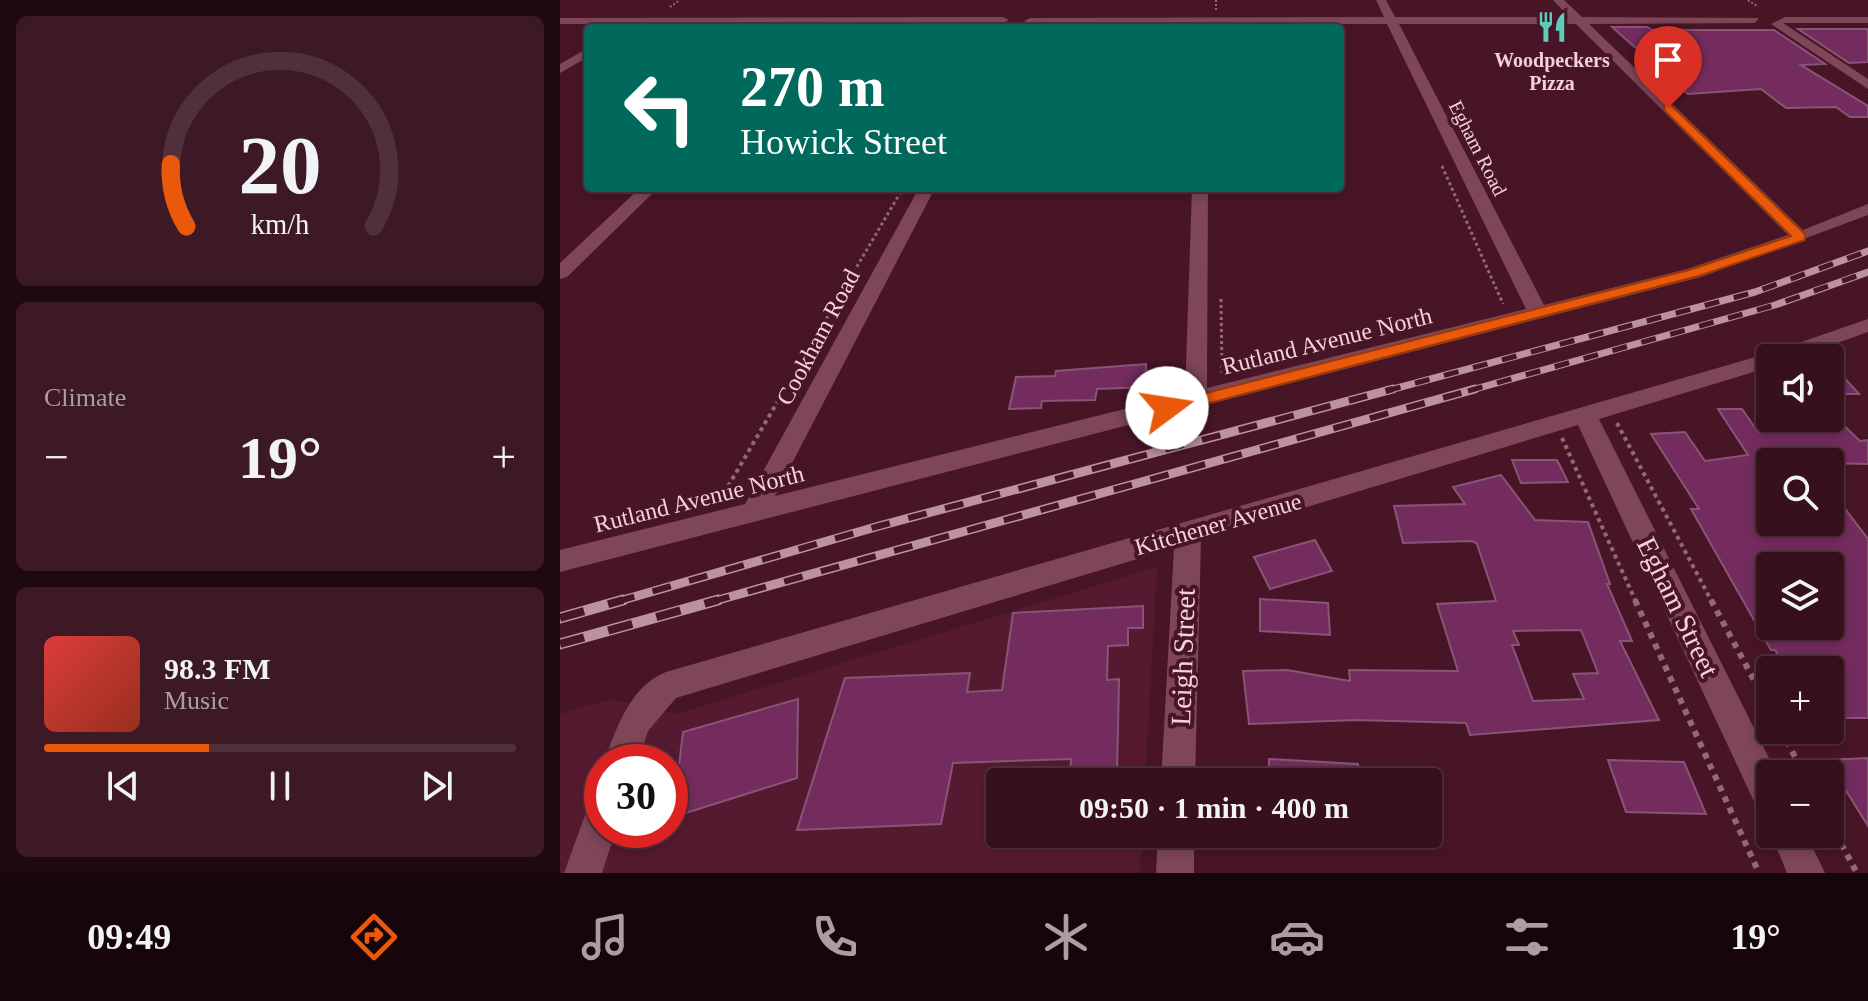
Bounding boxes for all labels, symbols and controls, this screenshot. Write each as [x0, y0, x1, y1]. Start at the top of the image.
restaurant icon: Woodpeckers Pizza [1535, 10, 1569, 44]
pin [1634, 26, 1702, 108]
icon: arrive [1646, 38, 1690, 82]
place label: Woodpeckers Pizza [1494, 49, 1610, 94]
icon: left [608, 56, 712, 160]
text: 270 m [740, 56, 885, 118]
street label: Egham Road [1444, 97, 1511, 200]
text: 20 [238, 118, 322, 210]
text: Howick Street [740, 122, 947, 162]
text: km/h [251, 209, 309, 240]
street label: Cookham Road [771, 265, 865, 409]
street label: Rutland Avenue North [1219, 302, 1435, 380]
map controls [1756, 344, 1844, 848]
button: sound [1756, 344, 1844, 432]
position arrow [1125, 366, 1209, 450]
text: Climate [44, 383, 126, 412]
text: 19° [238, 425, 322, 491]
text: − [44, 433, 69, 482]
text: + [491, 433, 516, 482]
button: search [1756, 448, 1844, 536]
street label: Rutland Avenue North [591, 460, 807, 538]
street label: Kitchener Avenue [1132, 488, 1304, 560]
street label: Egham Street [1631, 532, 1725, 682]
button: layers [1756, 552, 1844, 640]
street label: Leigh Street [1165, 587, 1201, 726]
text: 98.3 FM [164, 652, 271, 685]
button: + [1756, 656, 1844, 744]
text: Music [164, 686, 229, 715]
speed limit sign: 30 [584, 744, 688, 848]
button: − [1756, 760, 1844, 848]
icon: previous [101, 764, 145, 808]
icon: pause [258, 764, 302, 808]
icon: next [415, 764, 459, 808]
text: 09:50 · 1 min · 400 m [1079, 791, 1349, 824]
icon: directions [346, 909, 402, 965]
icon: music [577, 909, 633, 965]
icon: phone [807, 909, 863, 965]
icon: climate [1038, 909, 1094, 965]
icon: car [1269, 909, 1325, 965]
icon: filters [1499, 909, 1555, 965]
text: 09:49 [87, 917, 171, 957]
text: 19° [1730, 917, 1781, 957]

